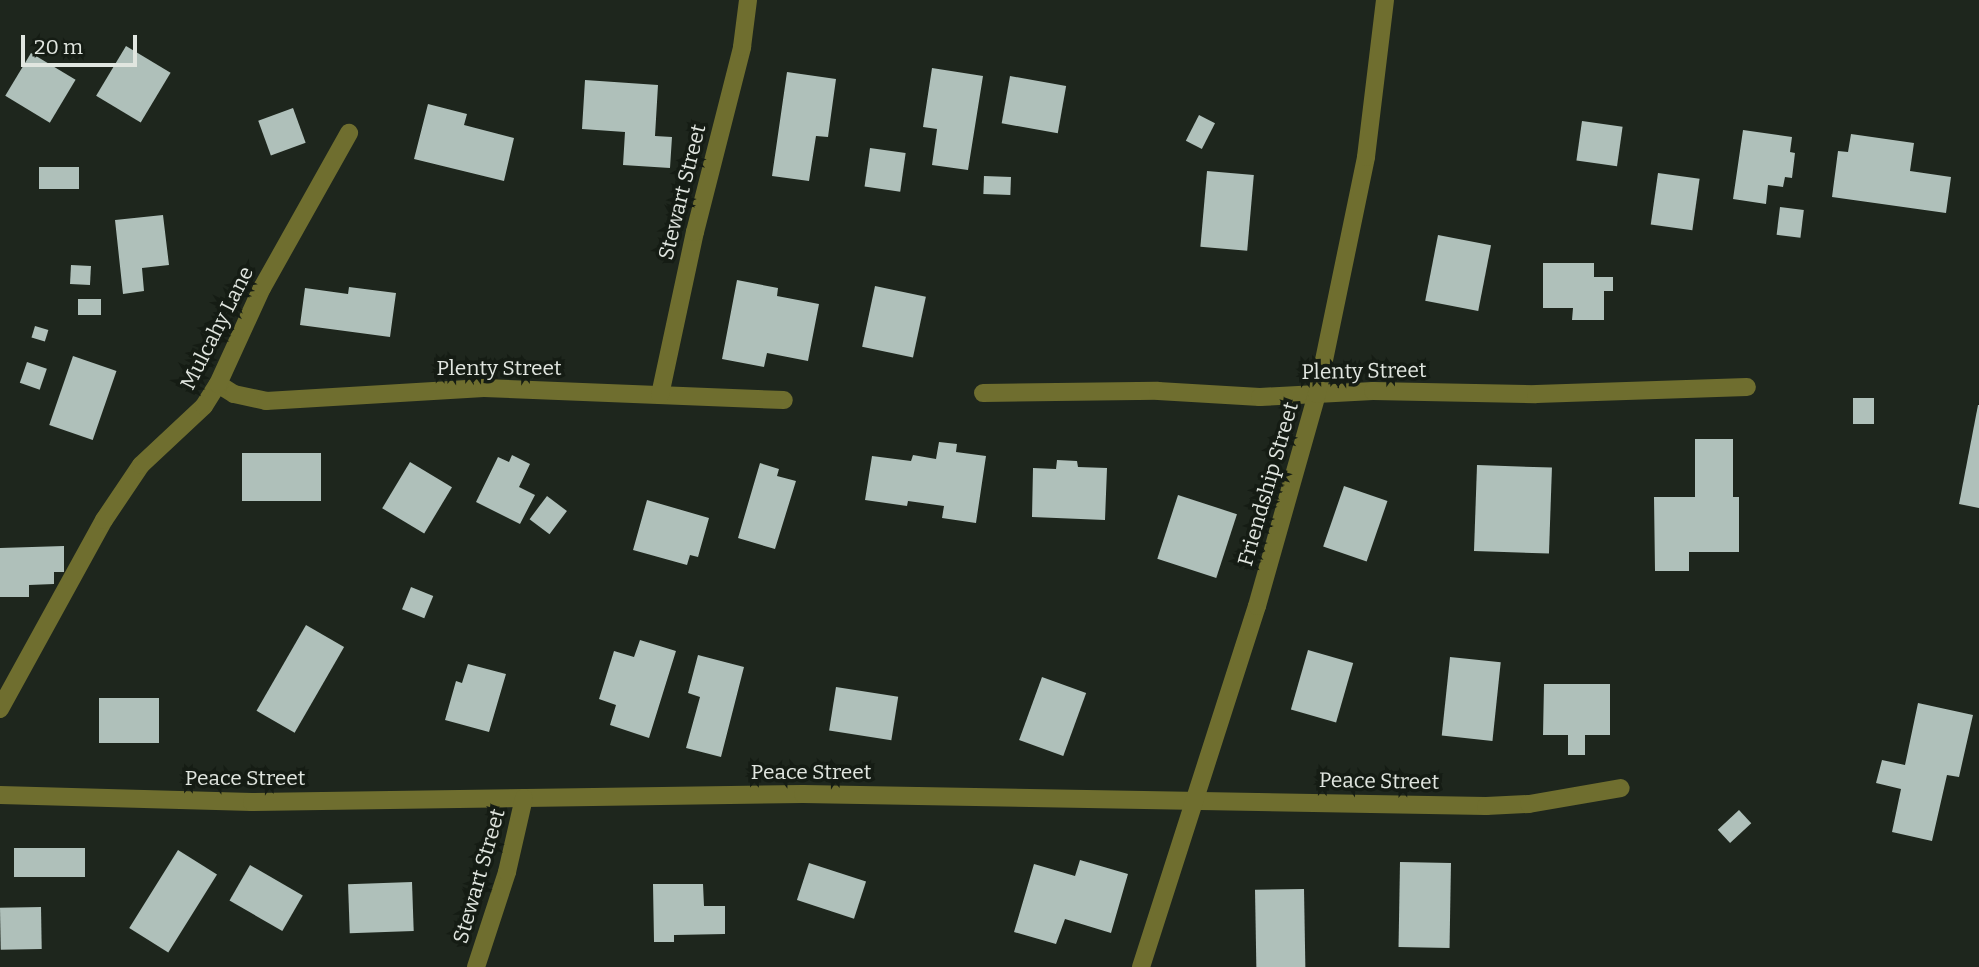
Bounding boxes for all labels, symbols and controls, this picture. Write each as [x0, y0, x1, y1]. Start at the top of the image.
scale bar [24, 21, 140, 65]
text: 20 m [34, 34, 83, 60]
street label: Stewart Street [653, 122, 711, 262]
street label: Mulcahy Lane [175, 262, 259, 394]
street label: Plenty Street [436, 355, 562, 381]
street label: Plenty Street [1301, 357, 1427, 385]
street label: Friendship Street [1233, 399, 1303, 569]
street label: Peace Street [751, 759, 871, 785]
street label: Peace Street [185, 765, 305, 791]
street label: Peace Street [1319, 767, 1439, 795]
street label: Stewart Street [448, 806, 510, 946]

